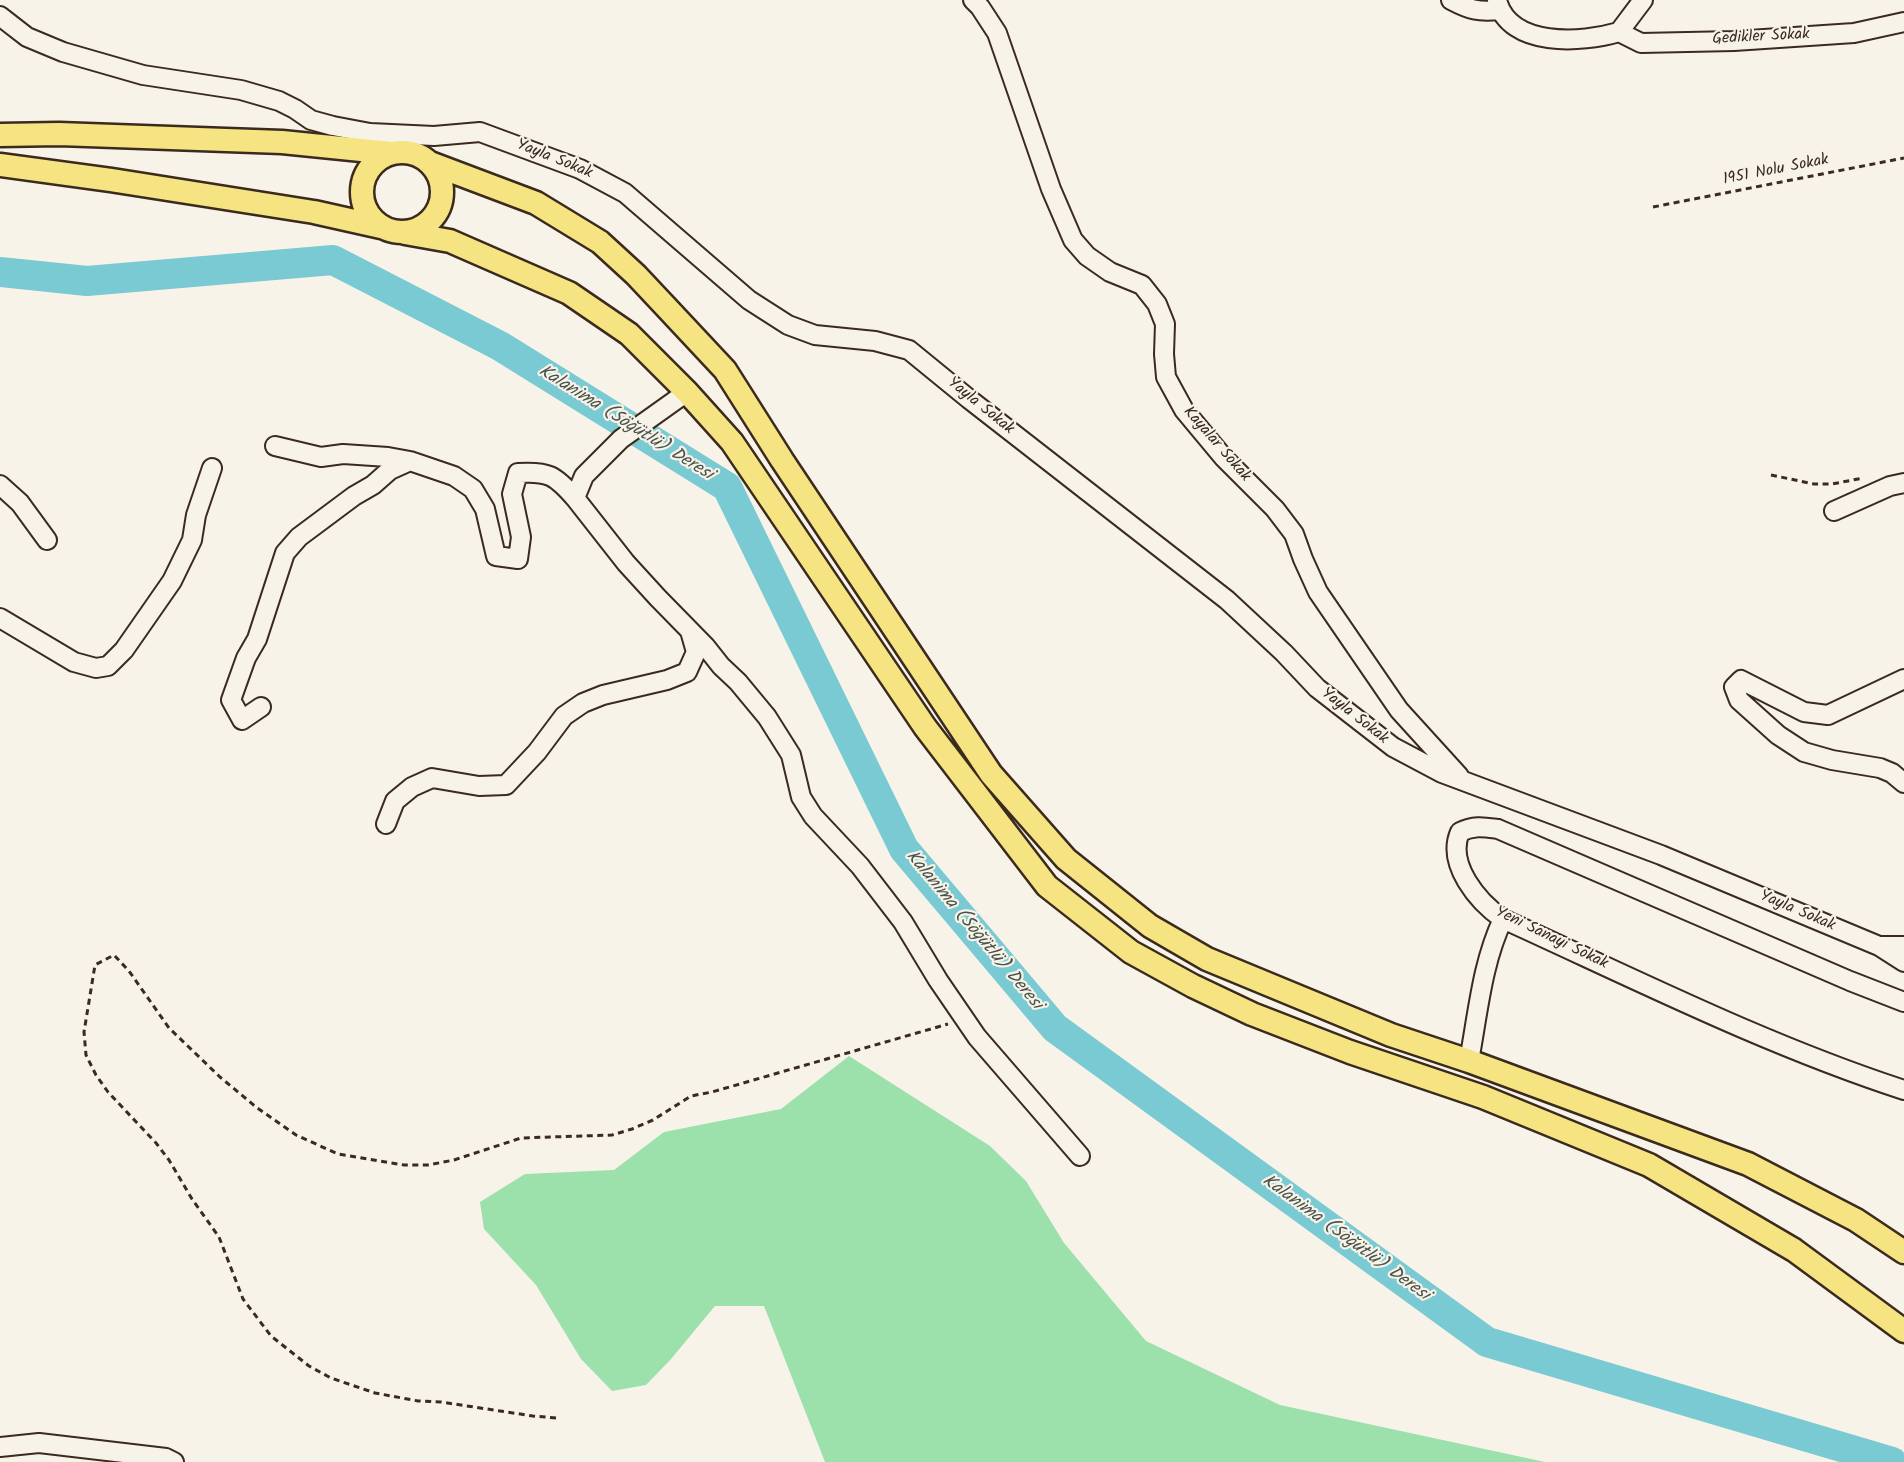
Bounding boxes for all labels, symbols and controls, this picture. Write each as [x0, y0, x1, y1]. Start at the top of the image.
street label: Gedikler Sokak [1712, 26, 1810, 50]
street label: Yayla Sokak [513, 136, 595, 184]
street label: 1951 Nolu Sokak [1722, 151, 1830, 191]
water label: Kalanima (Söğütlü) Deresi [534, 361, 716, 487]
street label: Yayla Sokak [943, 374, 1017, 440]
street label: Kayalar Sokak [1178, 403, 1254, 487]
street label: Yayla Sokak [1316, 685, 1392, 749]
water label: Kalanima (Söğütlü) Deresi [900, 847, 1046, 1015]
street label: Yayla Sokak [1756, 887, 1838, 937]
street label: Yeni Sanayi Sokak [1491, 903, 1611, 975]
water label: Kalanima (Söğütlü) Deresi [1257, 1171, 1433, 1307]

